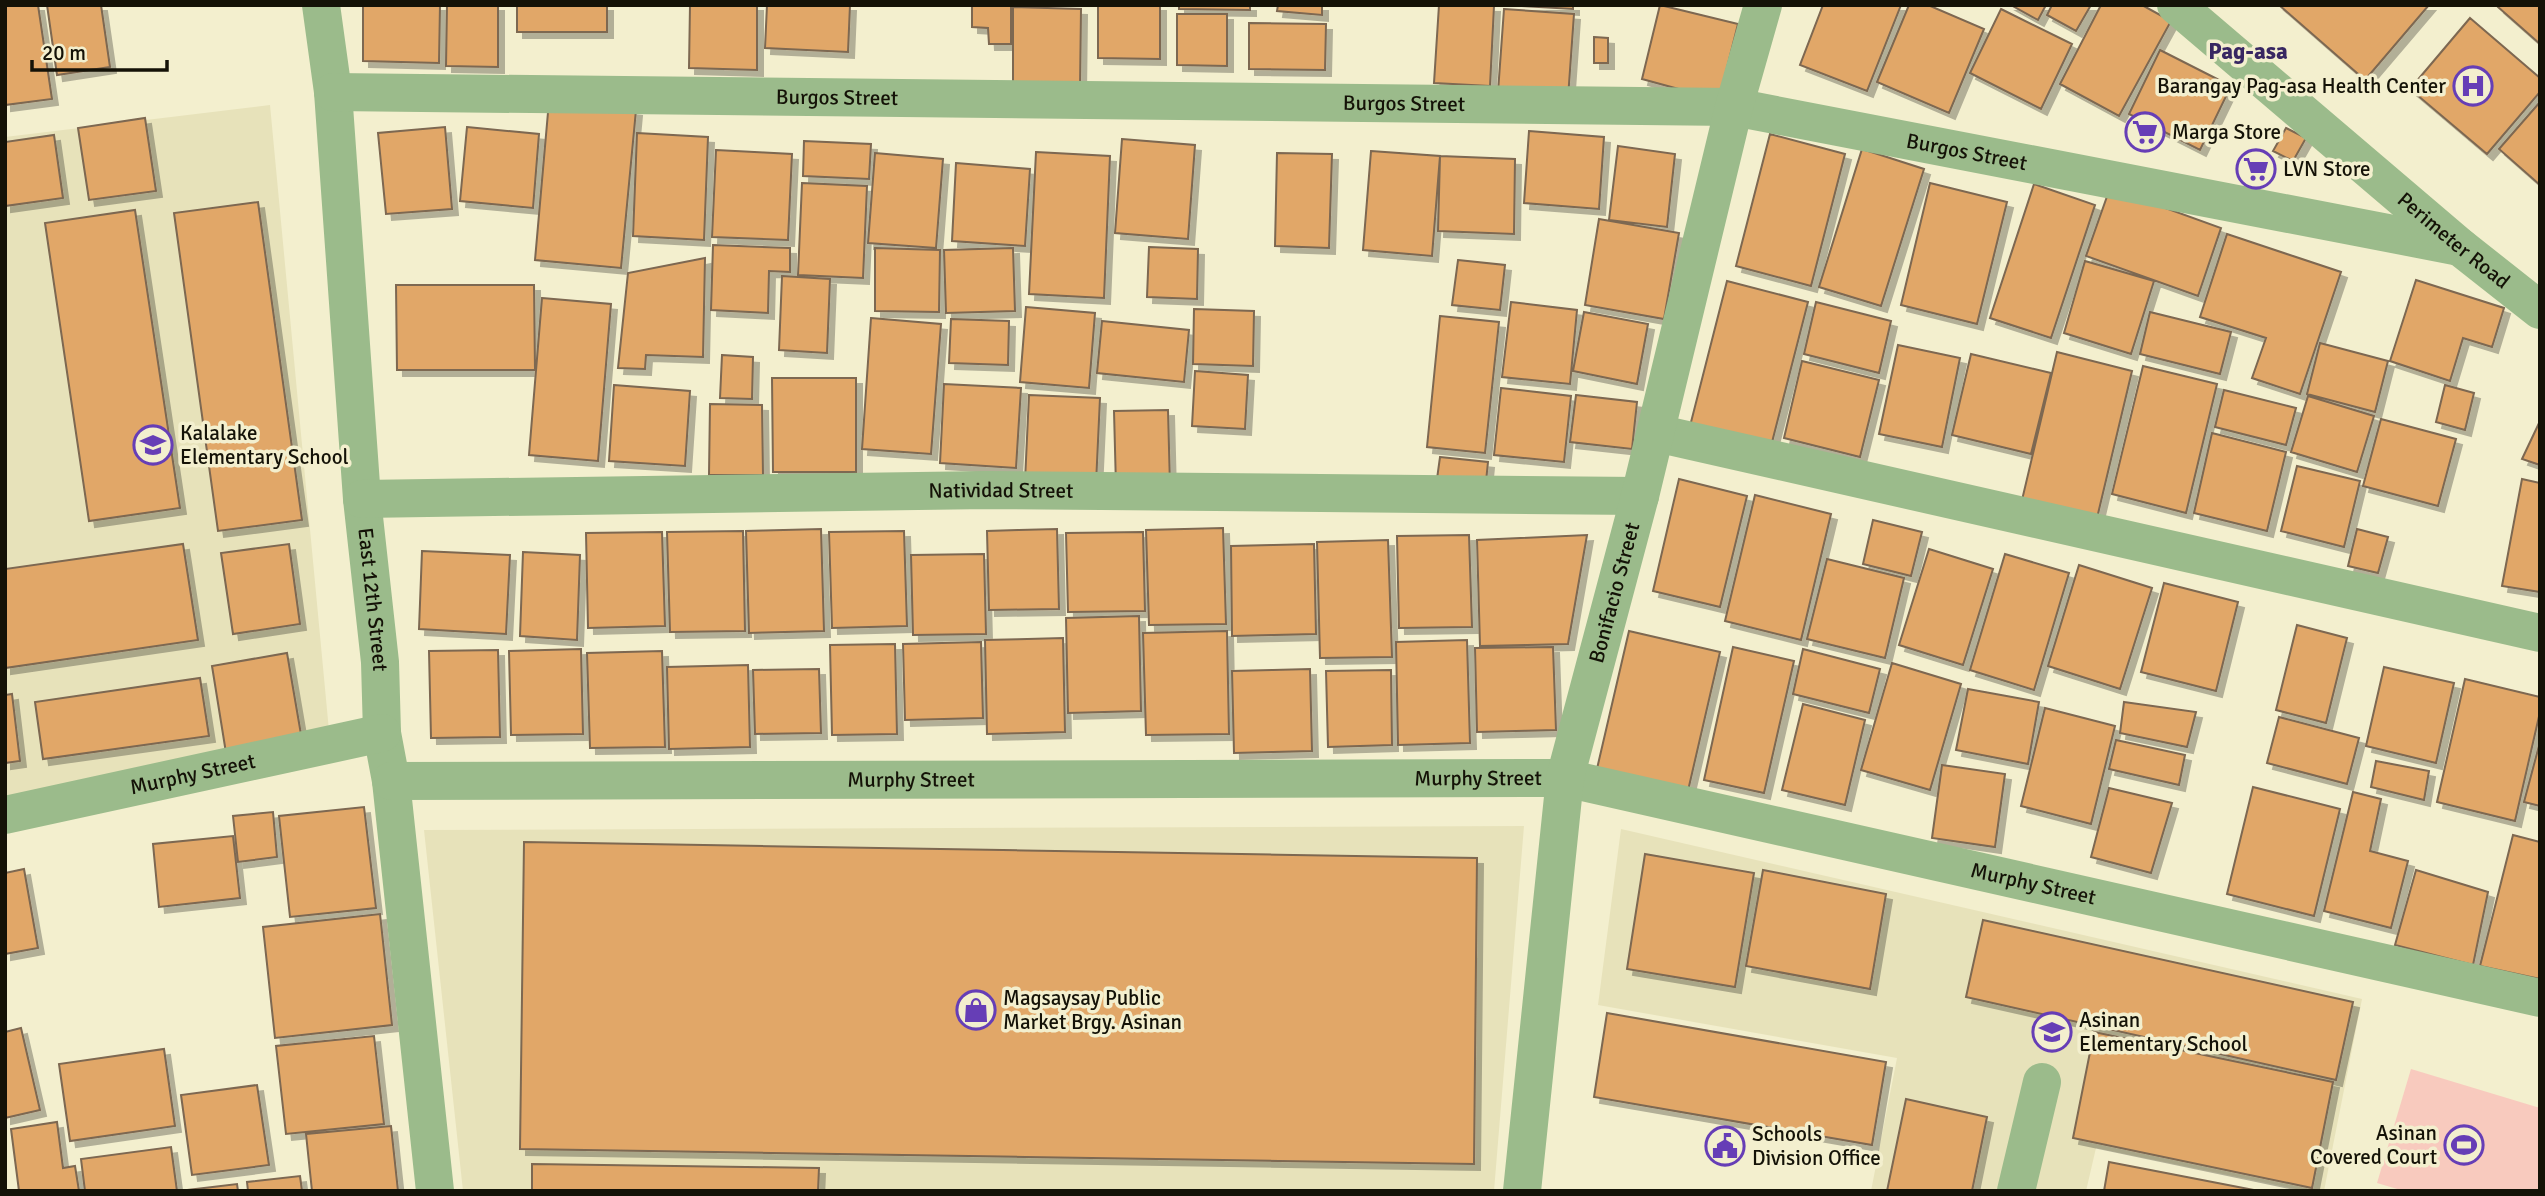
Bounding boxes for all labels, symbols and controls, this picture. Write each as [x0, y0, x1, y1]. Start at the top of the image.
scale bar [32, 28, 166, 72]
district label: Pag-asa [2208, 37, 2288, 66]
text: 20 m [42, 40, 86, 66]
hospital icon: Barangay Pag-asa Health Center [2452, 65, 2494, 107]
place label: Barangay Pag-asa Health Center [2157, 73, 2446, 99]
street label: Burgos Street [776, 84, 898, 111]
street label: Burgos Street [1343, 90, 1465, 117]
supermarket icon: Marga Store [2124, 111, 2166, 153]
place label: Marga Store [2172, 119, 2281, 145]
street label: Burgos Street [1904, 128, 2029, 176]
supermarket icon: LVN Store [2235, 148, 2277, 190]
place label: LVN Store [2283, 156, 2371, 182]
street label: Perimeter Road [2392, 186, 2515, 294]
place label: Kalalake Elementary School [180, 420, 349, 470]
school or university icon: Kalalake Elementary School [132, 424, 174, 466]
street label: Natividad Street [928, 477, 1074, 504]
street label: Bonifacio Street [1583, 520, 1645, 666]
street label: East 12th Street [352, 526, 393, 672]
street label: Murphy Street [127, 748, 258, 800]
street label: Murphy Street [1414, 765, 1542, 791]
street label: Murphy Street [847, 767, 975, 793]
street label: Murphy Street [1968, 857, 2098, 910]
place label: Magsaysay Public Market Brgy. Asinan [1003, 985, 1182, 1035]
shop icon: Magsaysay Public Market Brgy. Asinan [955, 989, 997, 1031]
place label: Asinan Elementary School [2079, 1007, 2248, 1057]
school or university icon: Asinan Elementary School [2031, 1011, 2073, 1053]
place label: Asinan Covered Court [2310, 1120, 2437, 1170]
place label: Schools Division Office [1752, 1121, 1881, 1171]
sports icon: Asinan Covered Court [2443, 1124, 2485, 1166]
public building icon: Schools Division Office [1704, 1125, 1746, 1167]

